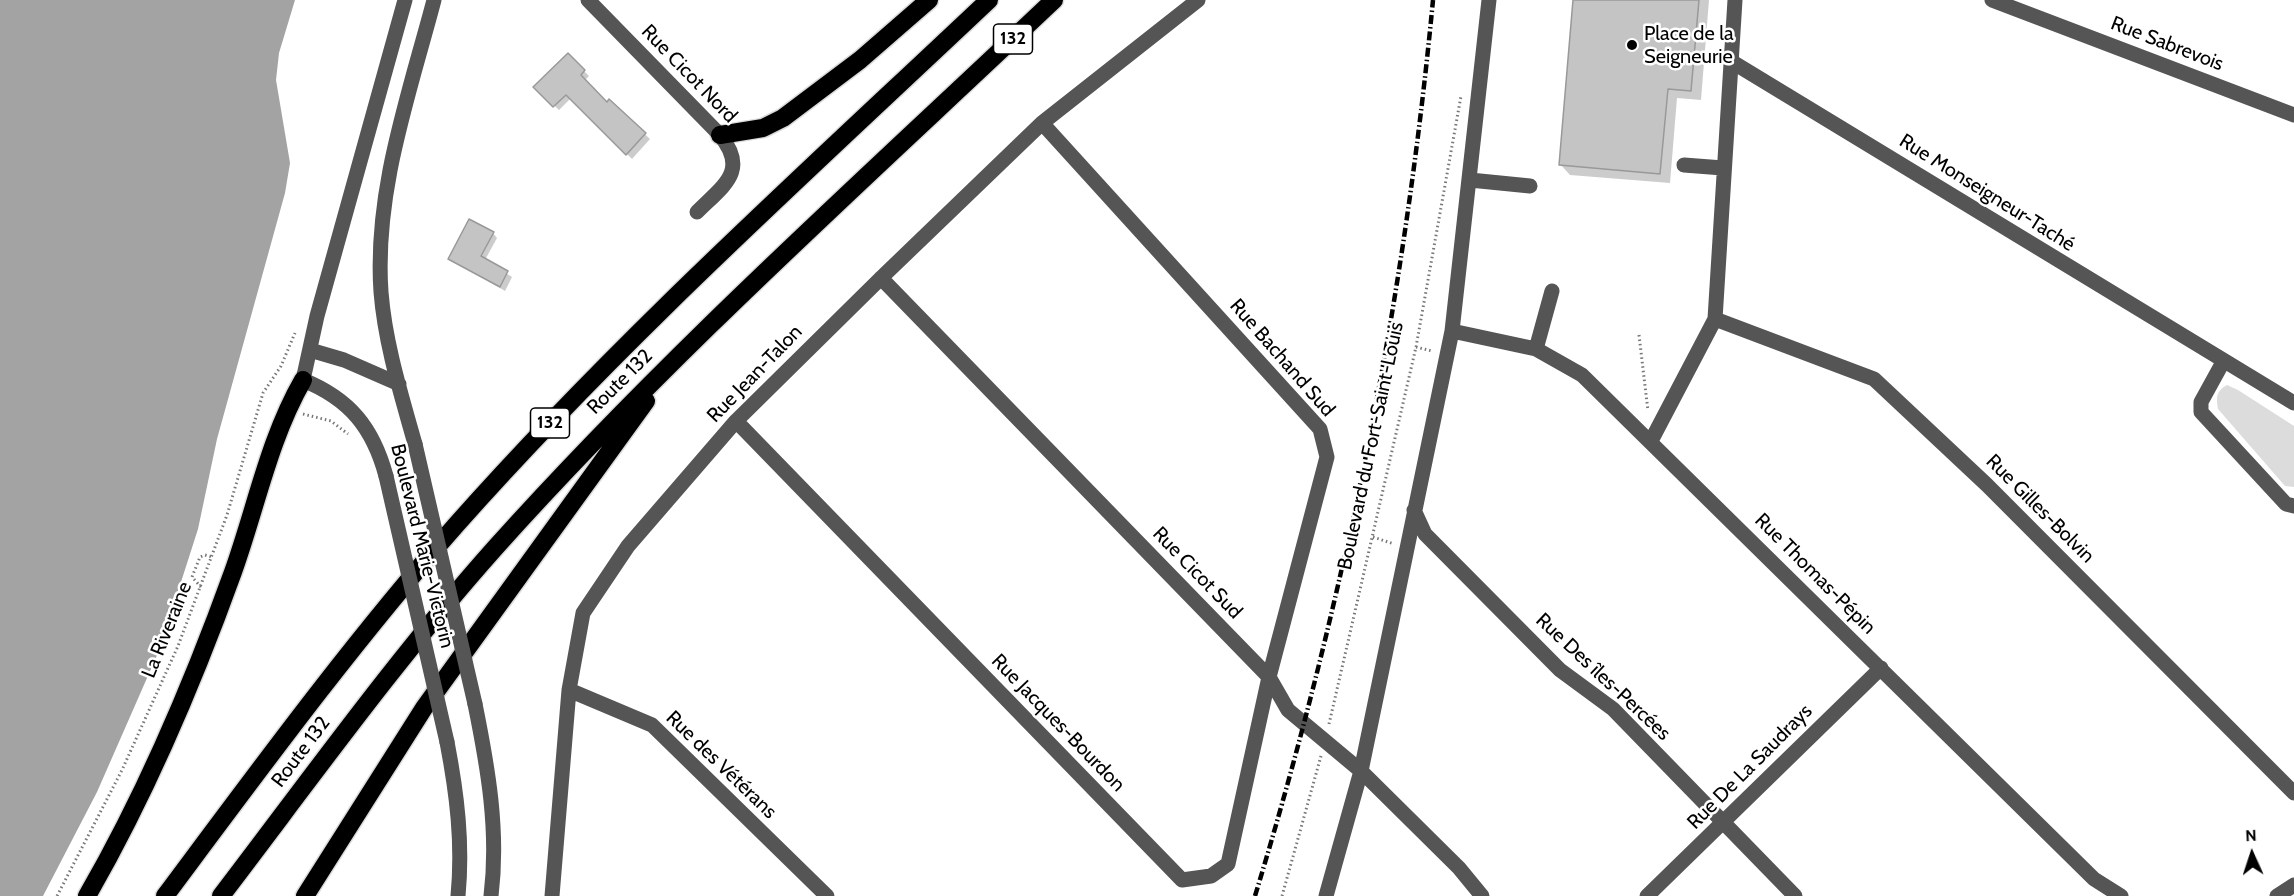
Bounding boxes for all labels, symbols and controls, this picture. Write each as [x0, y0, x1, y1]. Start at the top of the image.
street label: Rue Sabrevois [2107, 12, 2227, 76]
street label: Rue Cicot Nord [636, 20, 742, 128]
place label: Place de la Seigneurie [1644, 22, 1733, 69]
road number: 132 [994, 24, 1032, 54]
marker: Place de la Seigneurie [1625, 38, 1639, 52]
street label: Rue Monseigneur-Taché [1895, 129, 2079, 257]
street label: Rue Bachand Sud [1224, 294, 1340, 422]
street label: Rue Jean-Talon [702, 320, 808, 428]
street label: Boulevard du Fort-Saint-Louis [1333, 320, 1409, 572]
street label: Route 132 [582, 344, 658, 420]
road number: 132 [530, 408, 570, 438]
street label: Boulevard Marie-Victorin [385, 441, 459, 651]
street label: Rue Gilles-Bolvin [1981, 450, 2099, 568]
street label: Rue Thomas-Pépin [1749, 508, 1881, 640]
street label: Rue Cicot Sud [1147, 522, 1247, 624]
street label: La Riveraine [137, 578, 197, 682]
street label: Rue Des îles-Percées [1531, 608, 1675, 746]
street label: Rue Jacques-Bourdon [986, 649, 1130, 797]
street label: Rue De La Saudrays [1683, 700, 1817, 834]
street label: Rue des Vétérans [661, 706, 781, 824]
street label: Route 132 [267, 712, 335, 792]
north arrow [2222, 824, 2282, 884]
text: N [2245, 826, 2257, 845]

